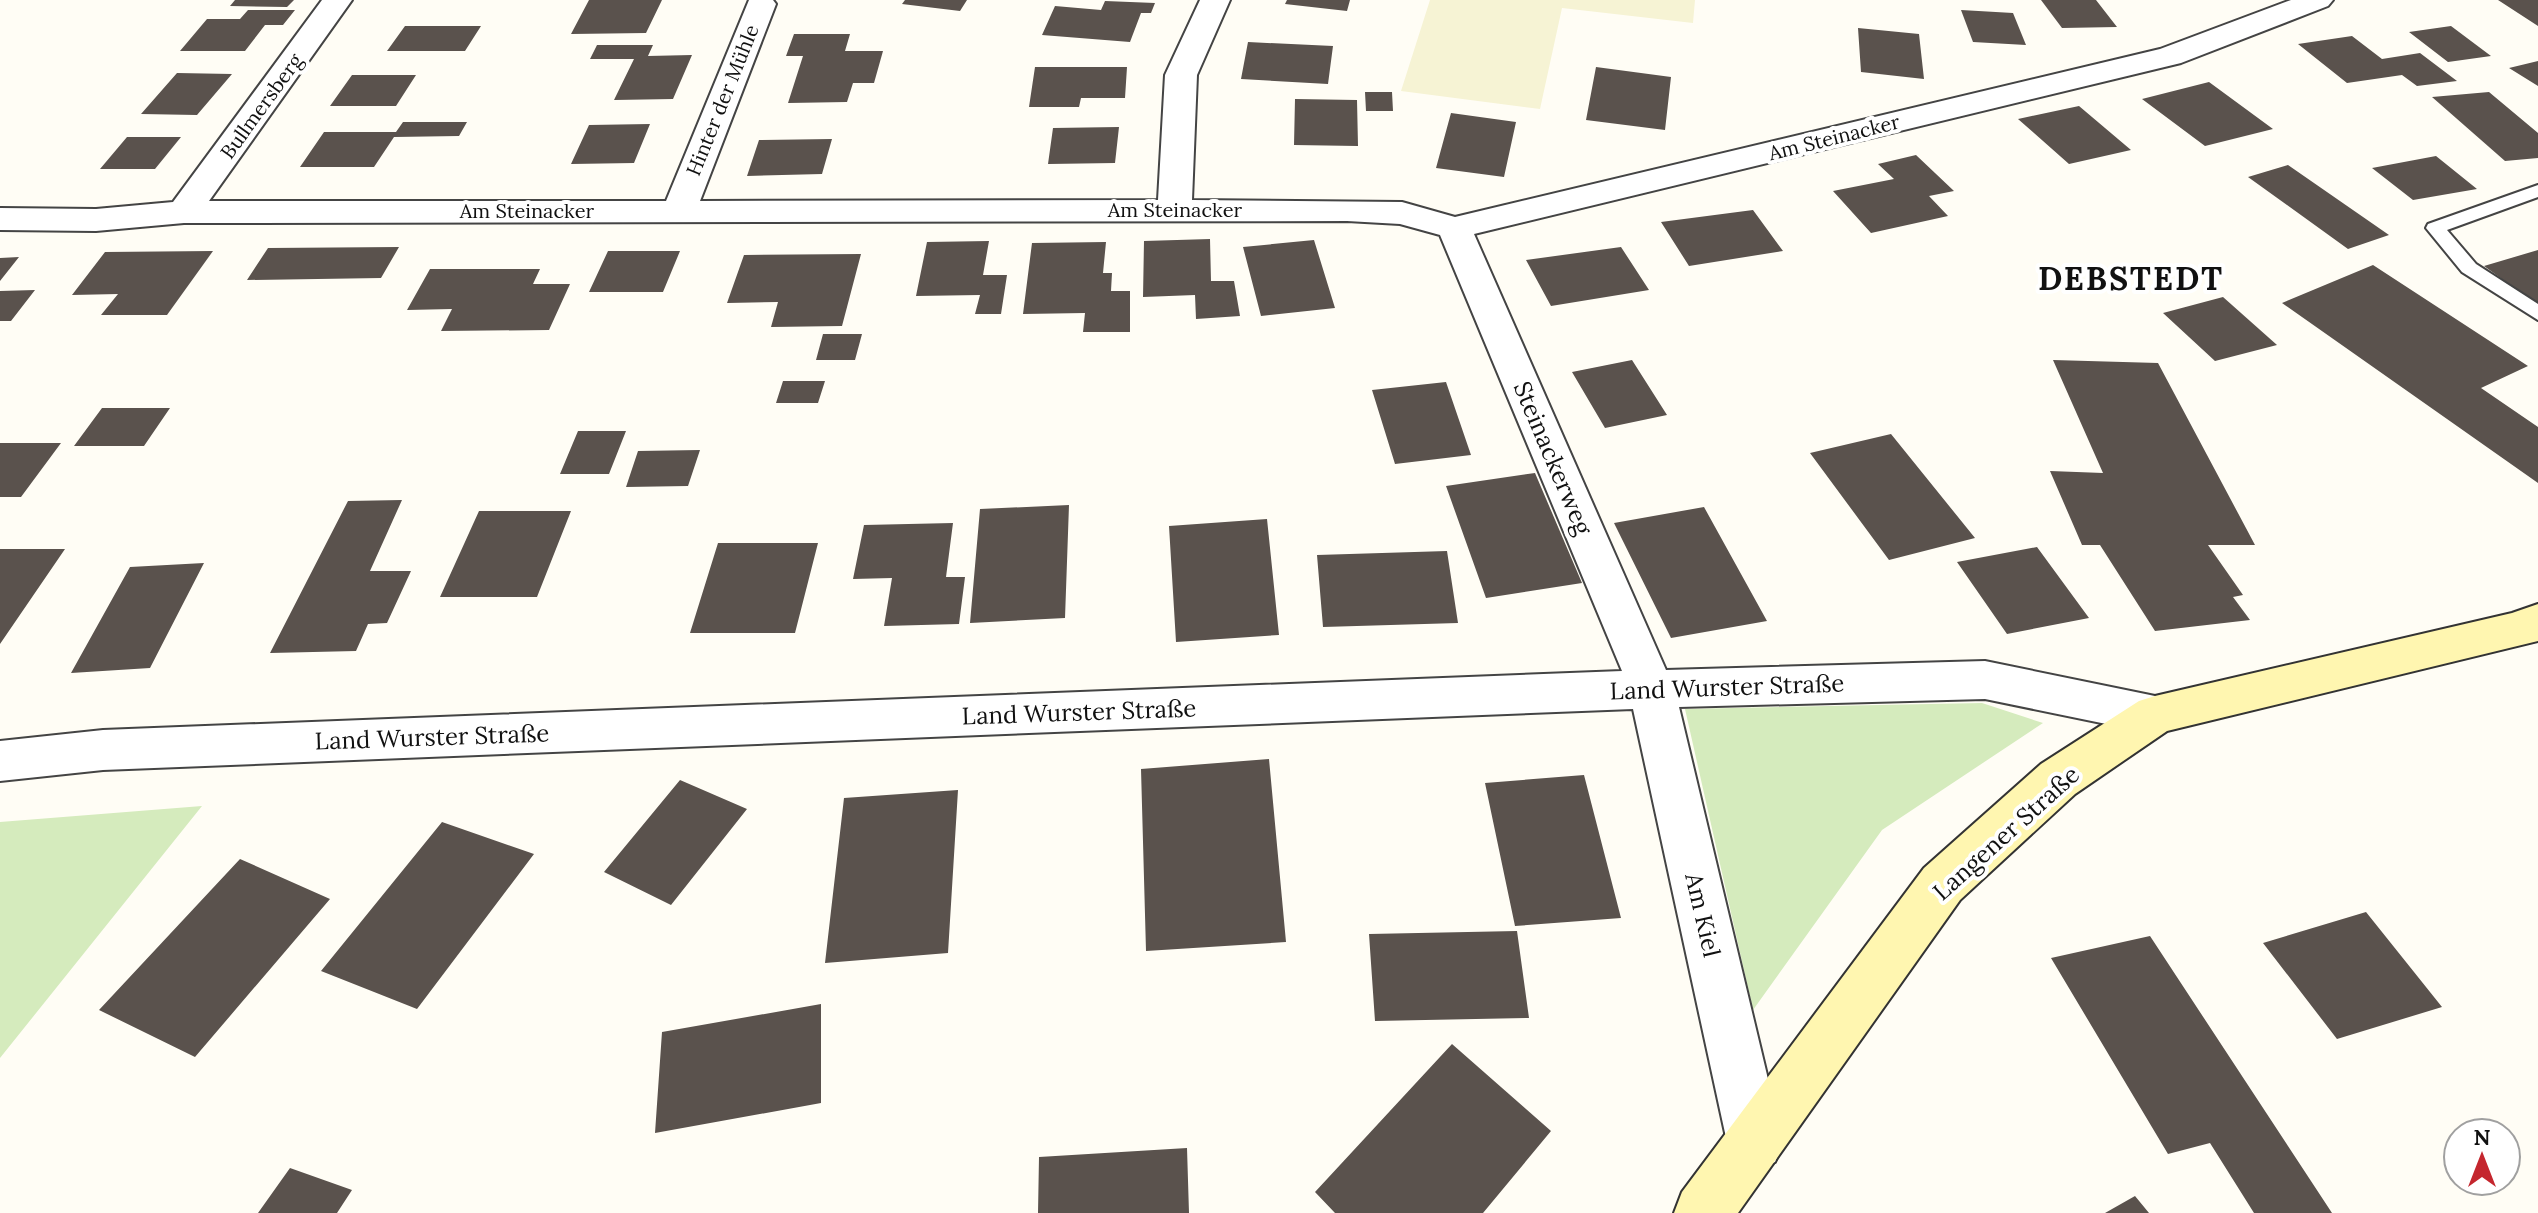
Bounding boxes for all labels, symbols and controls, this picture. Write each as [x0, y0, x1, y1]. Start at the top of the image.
street label: Hinter der Mühle [680, 21, 764, 179]
street label: Bullmersberg [214, 48, 308, 163]
street label: Am Steinacker [1765, 109, 1903, 166]
street label: Am Steinacker [1107, 197, 1242, 222]
street label: Am Steinacker [459, 198, 594, 223]
district label: DEBSTEDT [2038, 258, 2224, 299]
street label: Steinackerweg [1507, 377, 1600, 540]
street label: Land Wurster Straße [1609, 667, 1845, 707]
street label: Land Wurster Straße [961, 692, 1197, 732]
street label: Land Wurster Straße [314, 717, 550, 757]
street label: Langener Straße [1926, 759, 2086, 907]
street label: Am Kiel [1678, 869, 1728, 960]
north arrow [2442, 1117, 2522, 1197]
text: N [2473, 1123, 2491, 1151]

